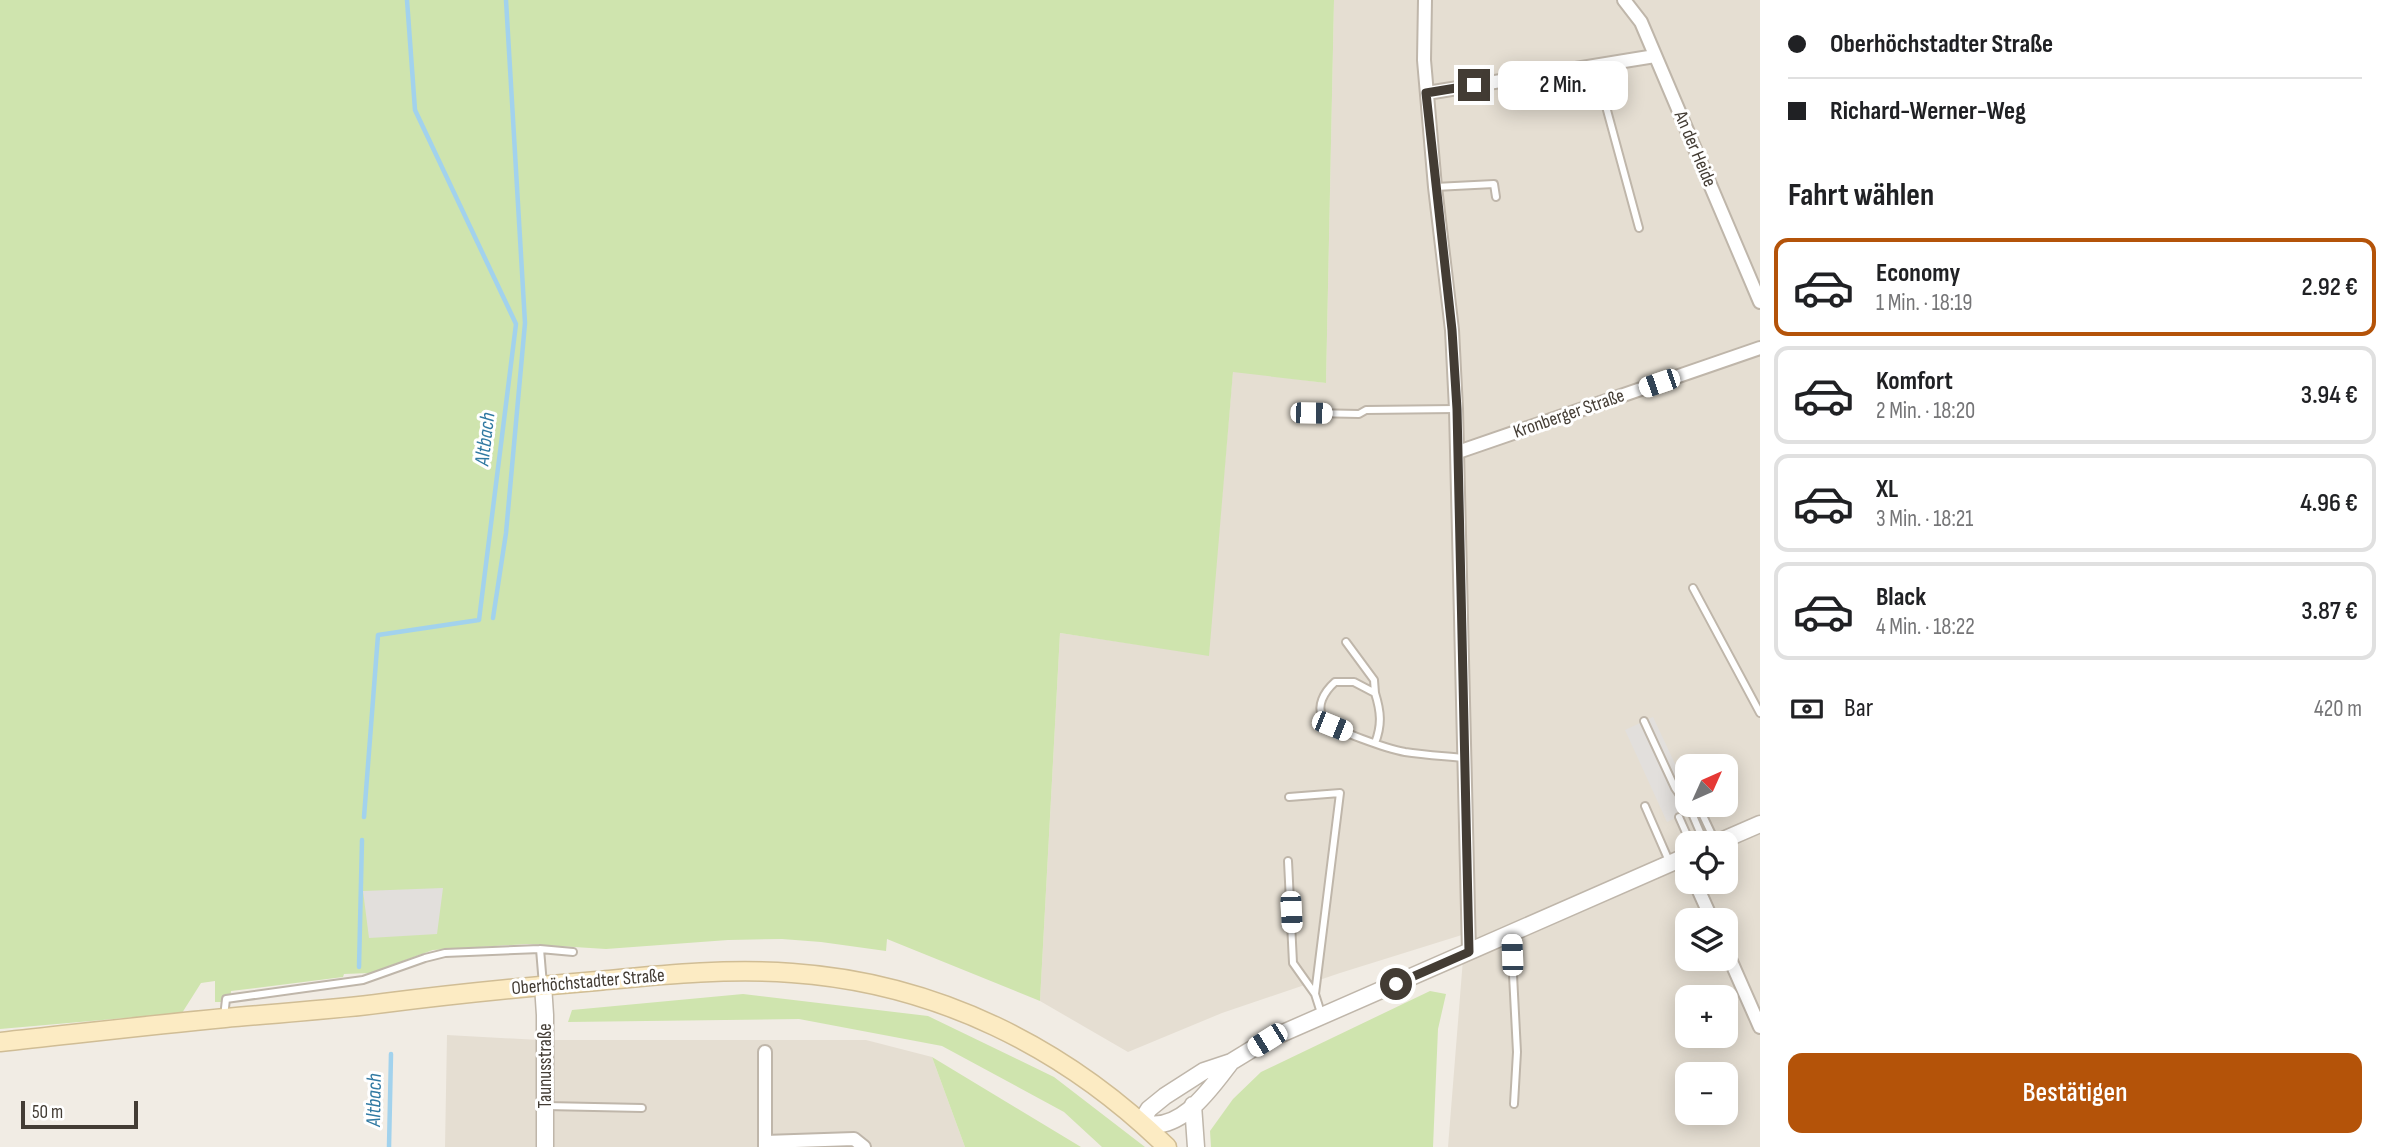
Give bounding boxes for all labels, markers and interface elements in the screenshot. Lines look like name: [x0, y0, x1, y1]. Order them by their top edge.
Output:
text: Oberhöchstadter Straße: [1830, 29, 2053, 60]
callout: 2 Min.: [1498, 60, 1628, 110]
route end: [1458, 69, 1490, 101]
text: 2 Min.: [1539, 71, 1587, 99]
text: Richard-Werner-Weg: [1830, 96, 2026, 127]
street label: An der Heide: [1668, 107, 1721, 190]
text: Fahrt wählen: [1788, 176, 1934, 215]
icon: car: [1792, 256, 1855, 319]
text: Economy: [1876, 258, 1960, 289]
text: 2.92 €: [2302, 272, 2358, 303]
text: 1 Min. · 18:19: [1876, 289, 1972, 317]
icon: car: [1792, 364, 1855, 427]
car: [1636, 366, 1683, 400]
text: Komfort: [1876, 366, 1953, 397]
text: 3.94 €: [2301, 380, 2358, 411]
street label: Kronberger Straße: [1511, 384, 1627, 444]
text: 2 Min. · 18:20: [1876, 397, 1975, 425]
car: [1290, 402, 1333, 424]
water label: Altbach: [469, 411, 501, 468]
icon: car: [1792, 472, 1855, 535]
text: XL: [1876, 474, 1898, 505]
text: 4.96 €: [2300, 488, 2358, 519]
text: 3 Min. · 18:21: [1876, 505, 1973, 533]
icon: car: [1792, 580, 1855, 643]
text: Black: [1876, 582, 1926, 613]
text: 3.87 €: [2301, 596, 2358, 627]
text: 4 Min. · 18:22: [1876, 613, 1975, 641]
icon: cash: [1788, 690, 1826, 728]
text: Bar: [1844, 693, 1873, 724]
text: 420 m: [2314, 695, 2362, 723]
car: [1309, 708, 1356, 744]
north arrow: [1675, 754, 1738, 817]
map controls: [1675, 754, 1738, 1125]
button: locate: [1675, 831, 1738, 894]
car: [1280, 890, 1303, 934]
button: layers: [1675, 908, 1738, 971]
car: [1501, 934, 1524, 976]
street label: Oberhöchstadter Straße: [510, 964, 666, 1000]
route start: [1380, 968, 1412, 1000]
button: +: [1675, 985, 1738, 1048]
car: [1244, 1020, 1291, 1060]
street label: Taunusstraße: [534, 1023, 557, 1109]
button: Bestätigen: [1788, 1053, 2362, 1133]
button: −: [1675, 1062, 1738, 1125]
water label: Altbach: [361, 1073, 387, 1128]
scale bar: [21, 1098, 138, 1130]
text: 50 m: [32, 1101, 63, 1124]

